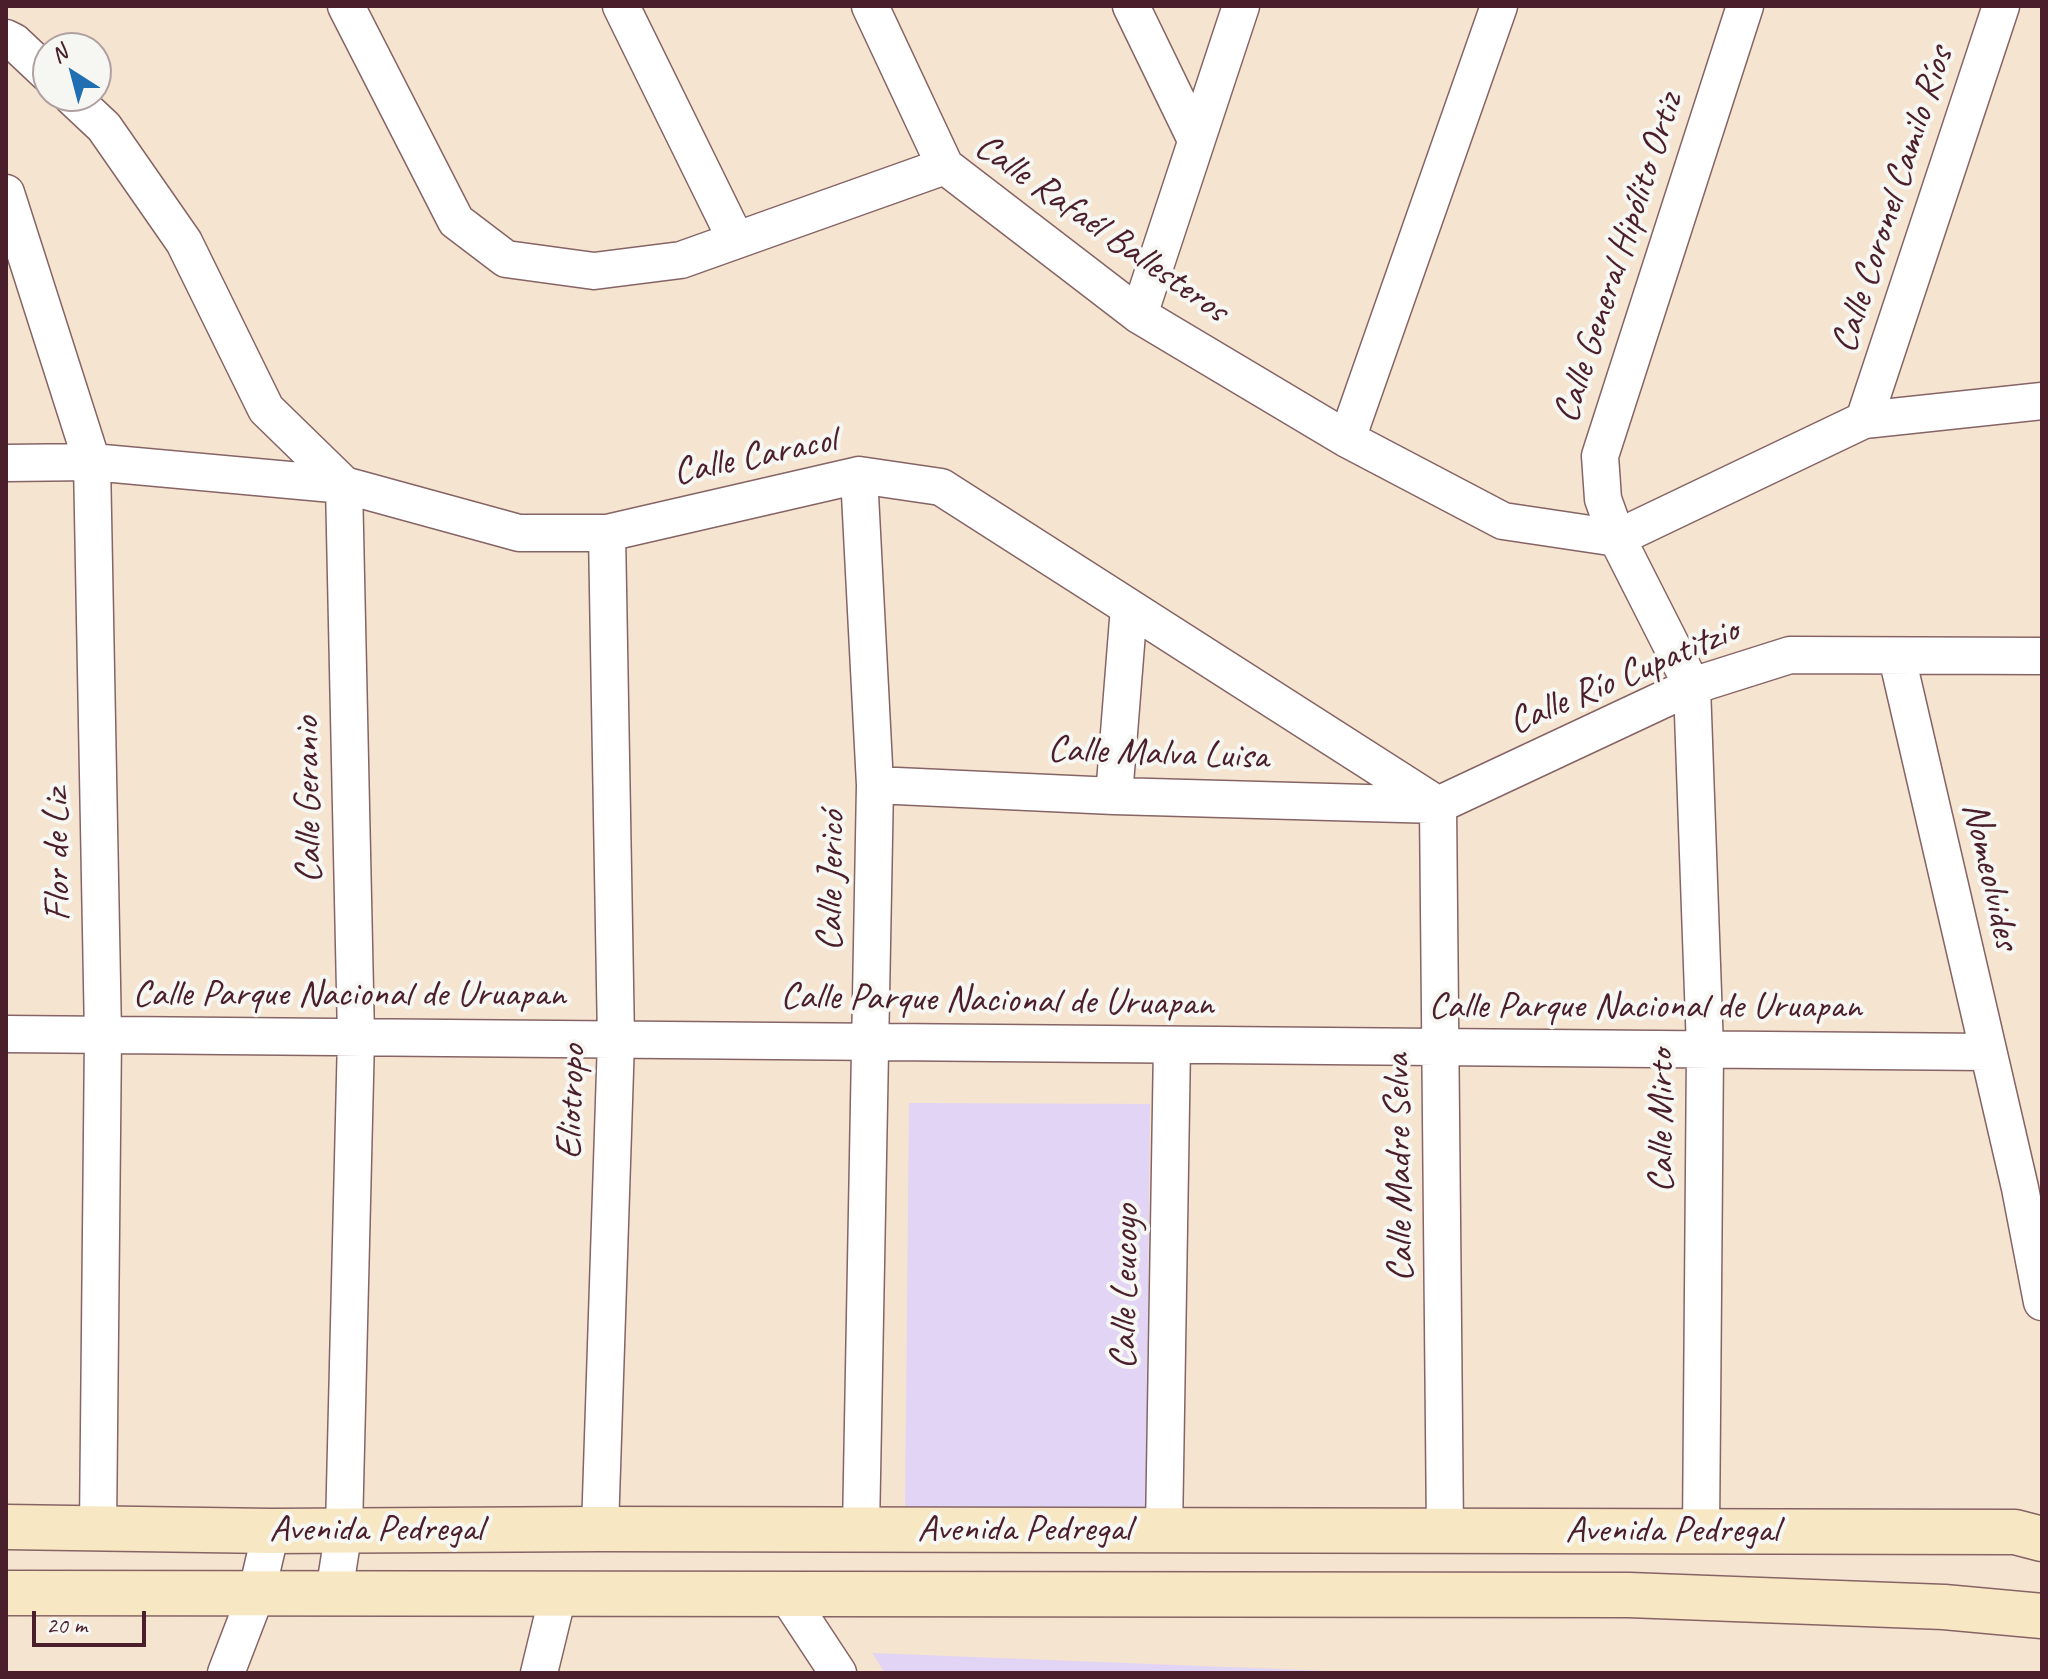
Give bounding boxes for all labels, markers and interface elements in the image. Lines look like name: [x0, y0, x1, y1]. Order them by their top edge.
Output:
north arrow: [32, 32, 112, 112]
text: N: [45, 39, 73, 70]
street label: Calle Coronel Camilo Ríos: [1822, 42, 1964, 358]
street label: Calle General Hipólito Ortiz: [1544, 88, 1694, 428]
street label: Calle Rafaél Ballesteros: [965, 124, 1237, 334]
street label: Calle Caracol: [669, 417, 841, 497]
street label: Calle Río Cupatitzio: [1502, 608, 1746, 746]
street label: Calle Geranio: [285, 716, 333, 884]
street label: Calle Malva Luisa: [1047, 727, 1269, 781]
street label: Flor de Liz: [34, 788, 82, 922]
street label: Nomeolvides: [1951, 798, 2029, 954]
street label: Calle Jericó: [808, 811, 856, 951]
street label: Calle Parque Nacional de Uruapan: [132, 972, 566, 1018]
street label: Calle Parque Nacional de Uruapan: [780, 974, 1214, 1028]
street label: Calle Parque Nacional de Uruapan: [1428, 984, 1862, 1030]
street label: Eliotropo: [547, 1044, 597, 1160]
street label: Calle Mirto: [1639, 1049, 1685, 1193]
street label: Calle Madre Selva: [1375, 1054, 1425, 1282]
street label: Calle Leucoyo: [1102, 1204, 1150, 1370]
street label: Avenida Pedregal: [269, 1507, 483, 1553]
street label: Avenida Pedregal: [917, 1507, 1131, 1553]
street label: Avenida Pedregal: [1565, 1508, 1779, 1554]
scale bar: [36, 1595, 150, 1645]
text: 20 m: [46, 1610, 87, 1640]

